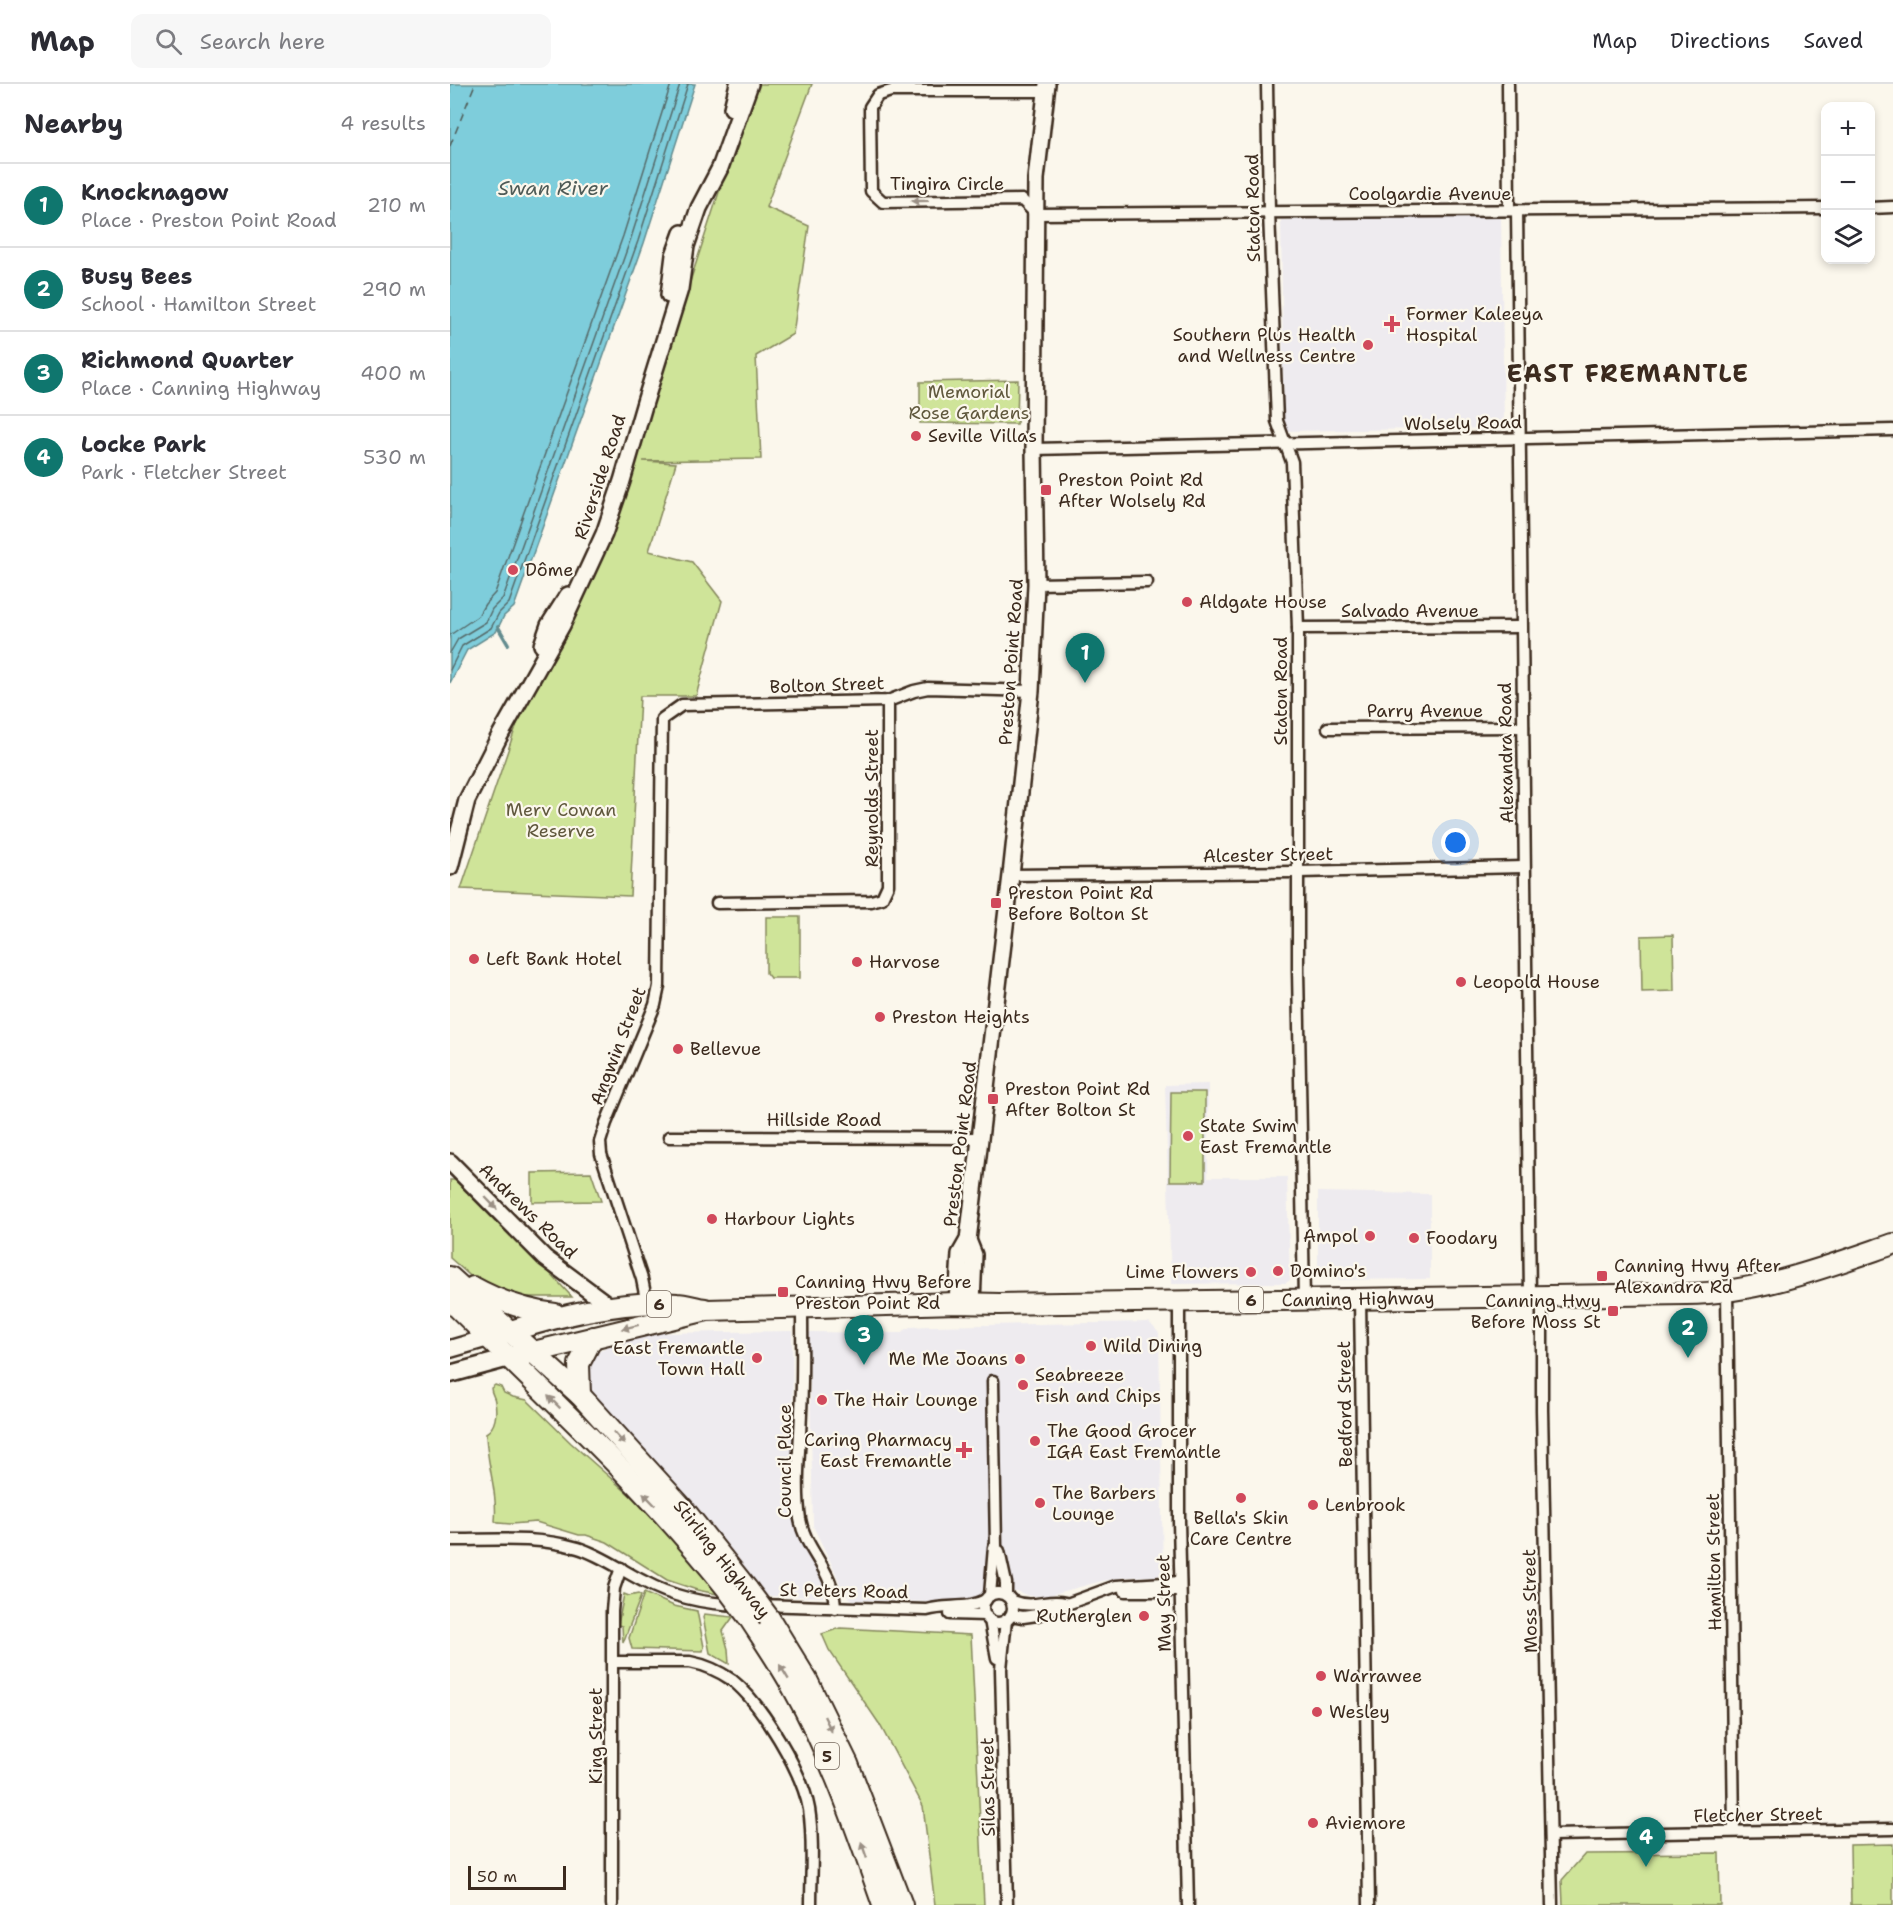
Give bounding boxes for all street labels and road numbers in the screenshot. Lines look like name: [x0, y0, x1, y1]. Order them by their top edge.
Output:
street label: Staton Road: [1240, 153, 1266, 263]
street label: Tingira Circle: [890, 172, 1004, 196]
street label: Coolgardie Avenue: [1348, 182, 1512, 206]
street label: Wolsely Road: [1404, 410, 1522, 436]
street label: Riverside Road: [568, 411, 632, 543]
street label: Preston Point Road: [993, 578, 1029, 746]
street label: Salvado Avenue: [1341, 599, 1479, 623]
street label: Staton Road: [1269, 637, 1293, 745]
street label: Bolton Street: [769, 671, 885, 699]
street label: Alexandra Road: [1493, 682, 1519, 824]
street label: Parry Avenue: [1367, 699, 1483, 723]
street label: Reynolds Street: [860, 729, 884, 867]
street label: Alcester Street: [1203, 842, 1333, 868]
street label: Angwin Street: [584, 983, 652, 1109]
street label: Preston Point Road: [938, 1060, 982, 1228]
street label: Hillside Road: [767, 1108, 881, 1132]
street label: Andrews Road: [474, 1158, 582, 1264]
street label: Canning Highway: [1281, 1286, 1435, 1312]
road number: 6: [1239, 1287, 1263, 1313]
road number: 6: [647, 1291, 671, 1317]
street label: Bedford Street: [1332, 1340, 1358, 1468]
street label: Council Place: [773, 1404, 797, 1518]
street label: Hamilton Street: [1701, 1493, 1727, 1631]
street label: Stirling Highway: [668, 1495, 776, 1623]
street label: Moss Street: [1517, 1549, 1543, 1653]
street label: May Street: [1151, 1554, 1177, 1652]
street label: St Peters Road: [779, 1578, 909, 1604]
street label: King Street: [584, 1687, 608, 1785]
street label: Silas Street: [975, 1737, 1001, 1837]
road number: 5: [815, 1743, 839, 1769]
street label: Fletcher Street: [1693, 1802, 1823, 1828]

